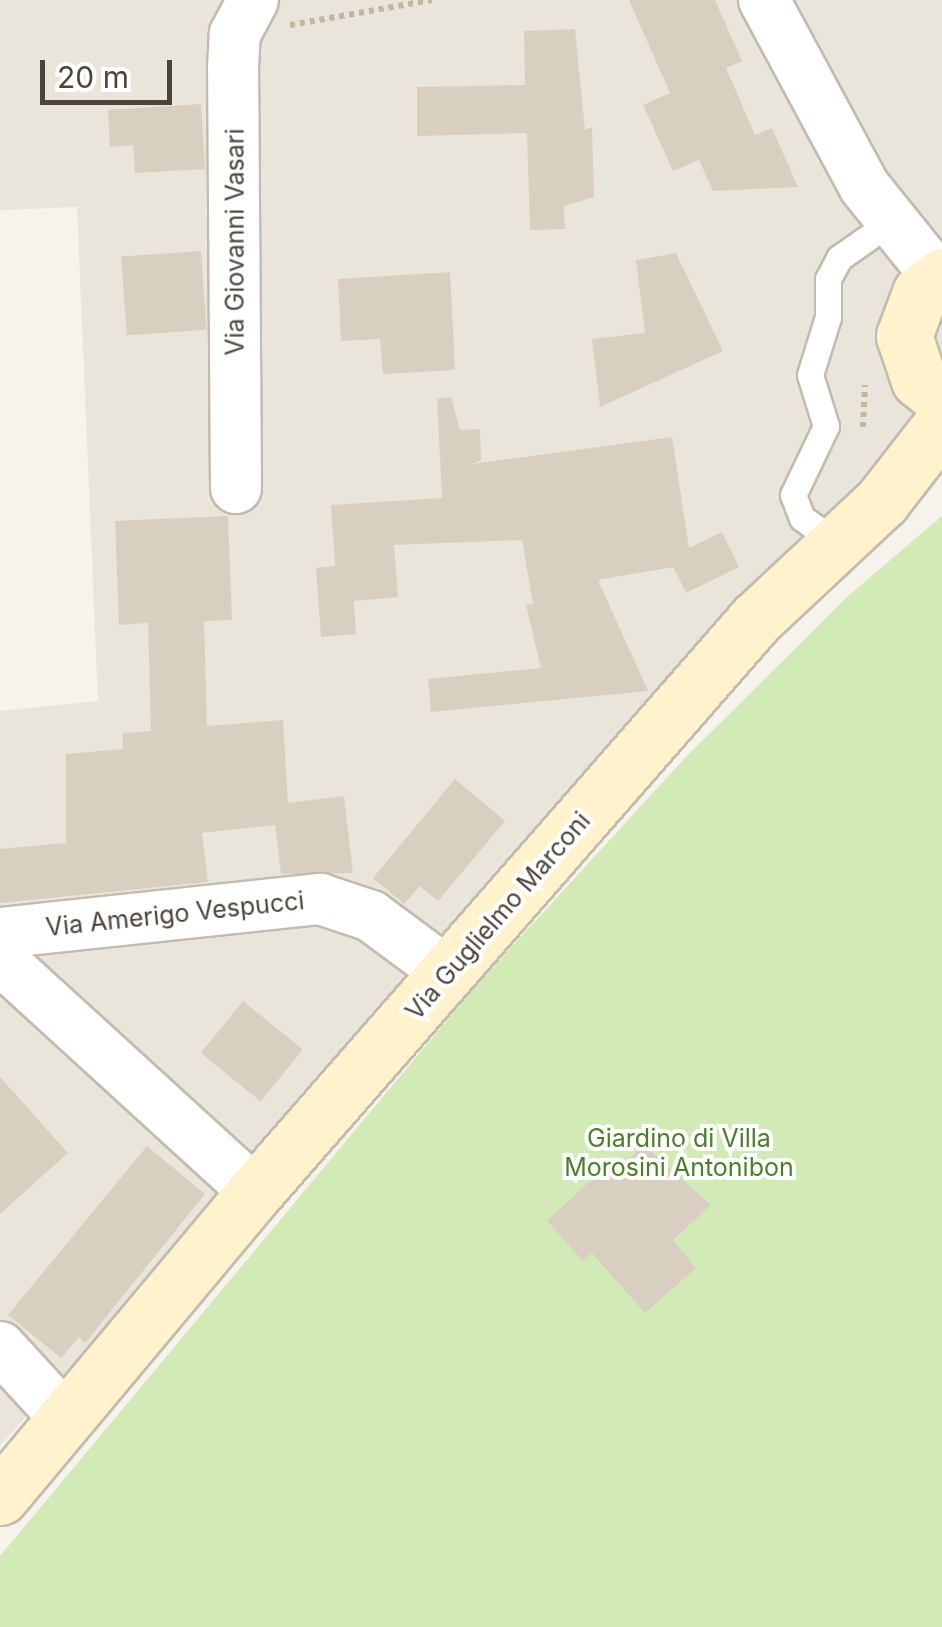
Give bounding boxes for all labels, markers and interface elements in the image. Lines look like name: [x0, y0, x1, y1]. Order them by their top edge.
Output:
scale bar: [45, 40, 178, 102]
text: 20 m: [57, 59, 129, 95]
street label: Via Giovanni Vasari: [220, 128, 250, 356]
street label: Via Guglielmo Marconi: [400, 806, 596, 1026]
street label: Via Amerigo Vespucci: [44, 886, 306, 942]
park label: Giardino di Villa Morosini Antonibon: [564, 1124, 794, 1183]

